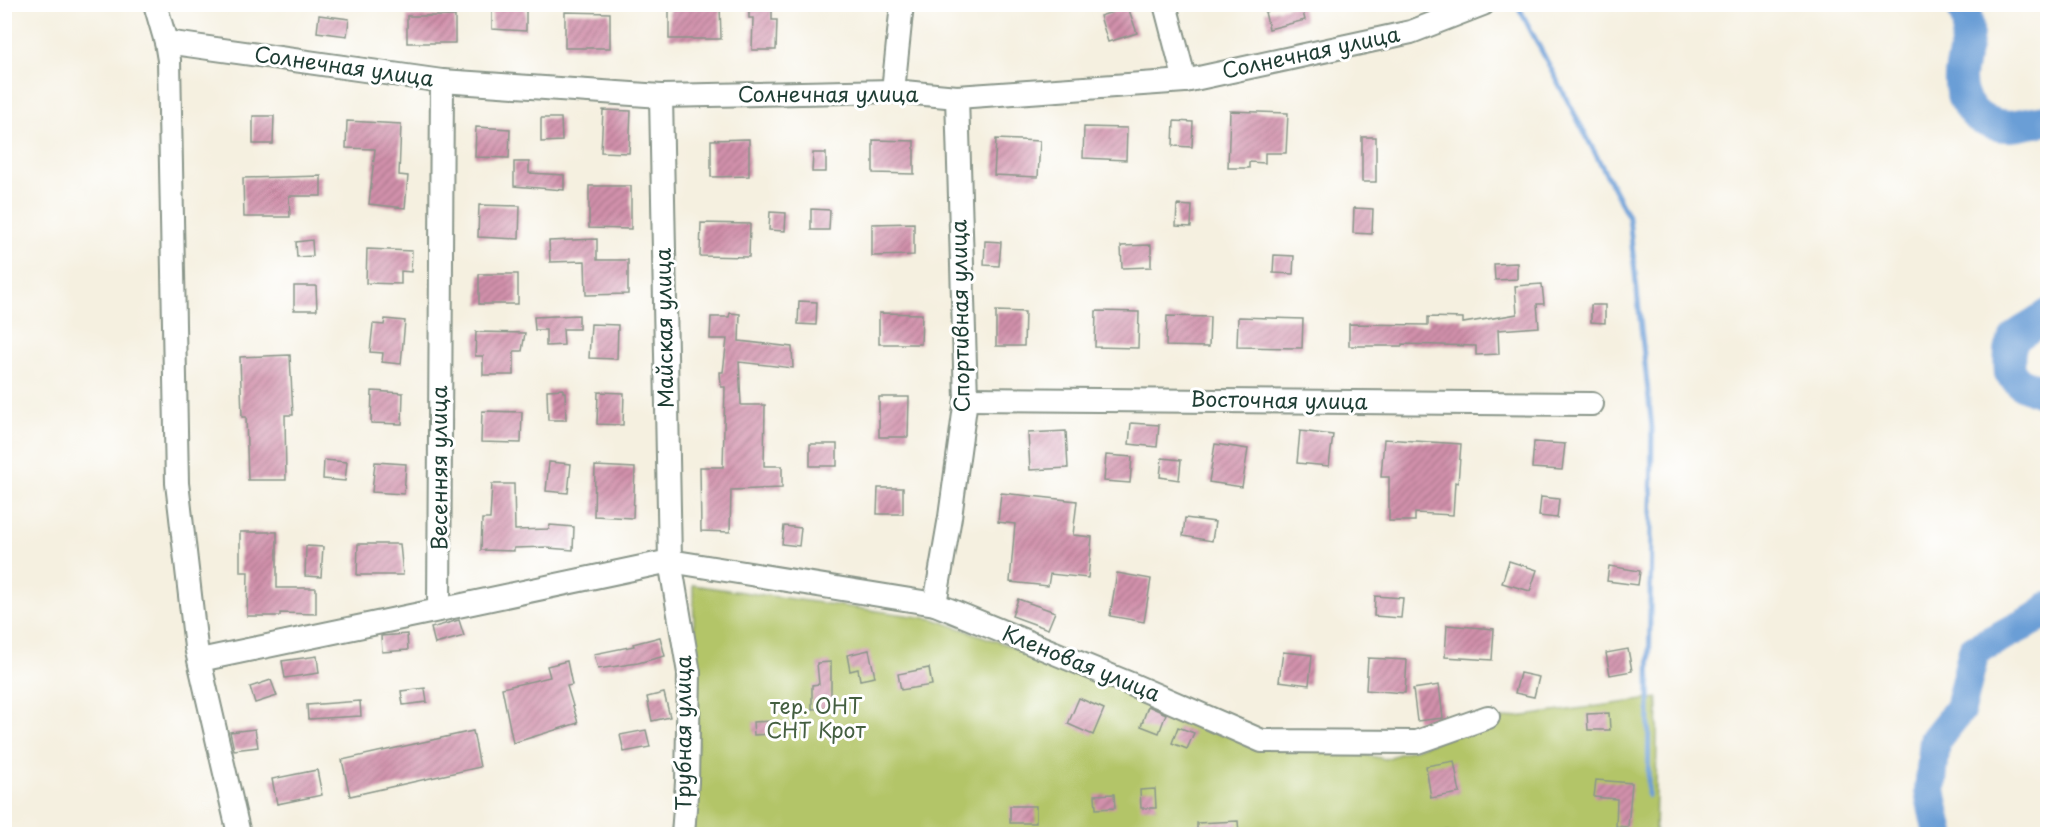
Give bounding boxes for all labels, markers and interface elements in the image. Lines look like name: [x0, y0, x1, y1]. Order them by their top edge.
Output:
street label: Солнечная улица: [1219, 16, 1403, 85]
street label: Солнечная улица: [253, 37, 437, 94]
street label: Солнечная улица: [738, 77, 919, 109]
street label: Спортивная улица: [941, 219, 977, 413]
street label: Майская улица: [646, 247, 680, 408]
street label: Восточная улица: [1190, 381, 1369, 417]
street label: Весенняя улица: [422, 385, 454, 550]
street label: Кленовая улица: [998, 616, 1166, 709]
street label: Трубная улица: [666, 654, 698, 811]
park label: тер. ОНТ СНТ Крот: [766, 689, 866, 745]

